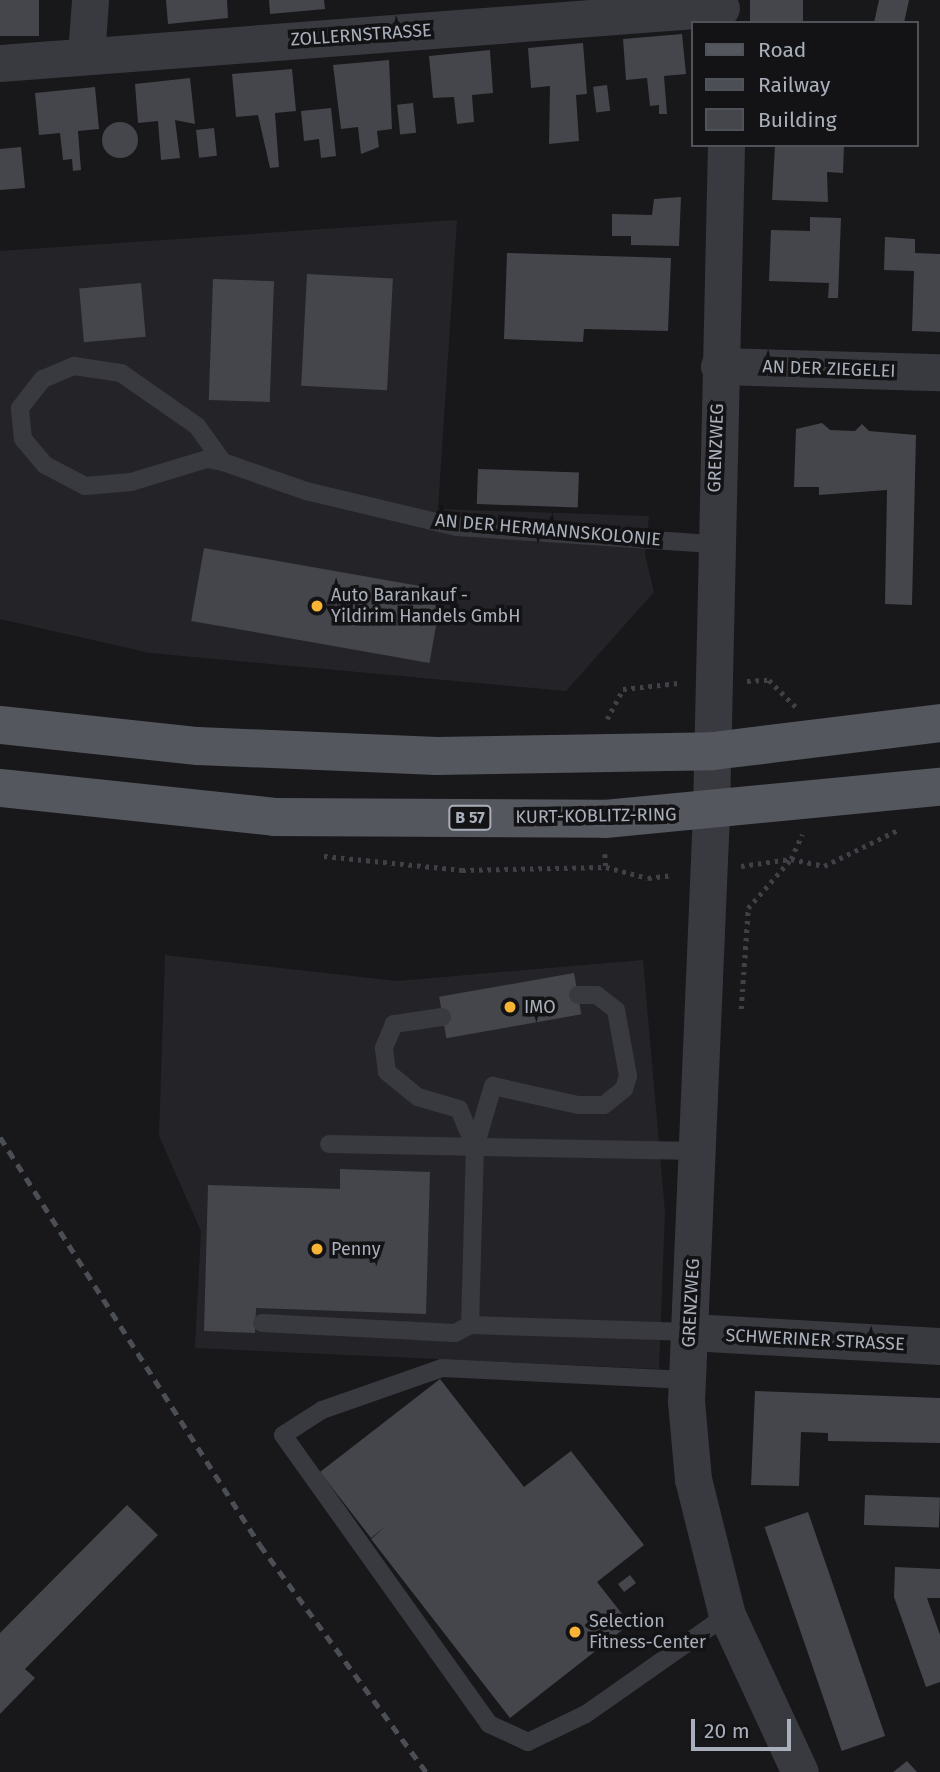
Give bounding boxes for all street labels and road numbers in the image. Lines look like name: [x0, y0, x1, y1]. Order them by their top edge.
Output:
street label: ZOLLERNSTRASSE: [290, 19, 432, 51]
street label: AN DER ZIEGELEI: [762, 356, 896, 382]
street label: GRENZWEG: [704, 403, 728, 493]
street label: AN DER HERMANNSKOLONIE: [434, 509, 662, 551]
street label: KURT-KOBLITZ-RING: [515, 804, 677, 828]
road number: B 57: [447, 806, 493, 831]
street label: GRENZWEG: [678, 1258, 704, 1348]
street label: SCHWERINER STRASSE: [725, 1325, 905, 1355]

